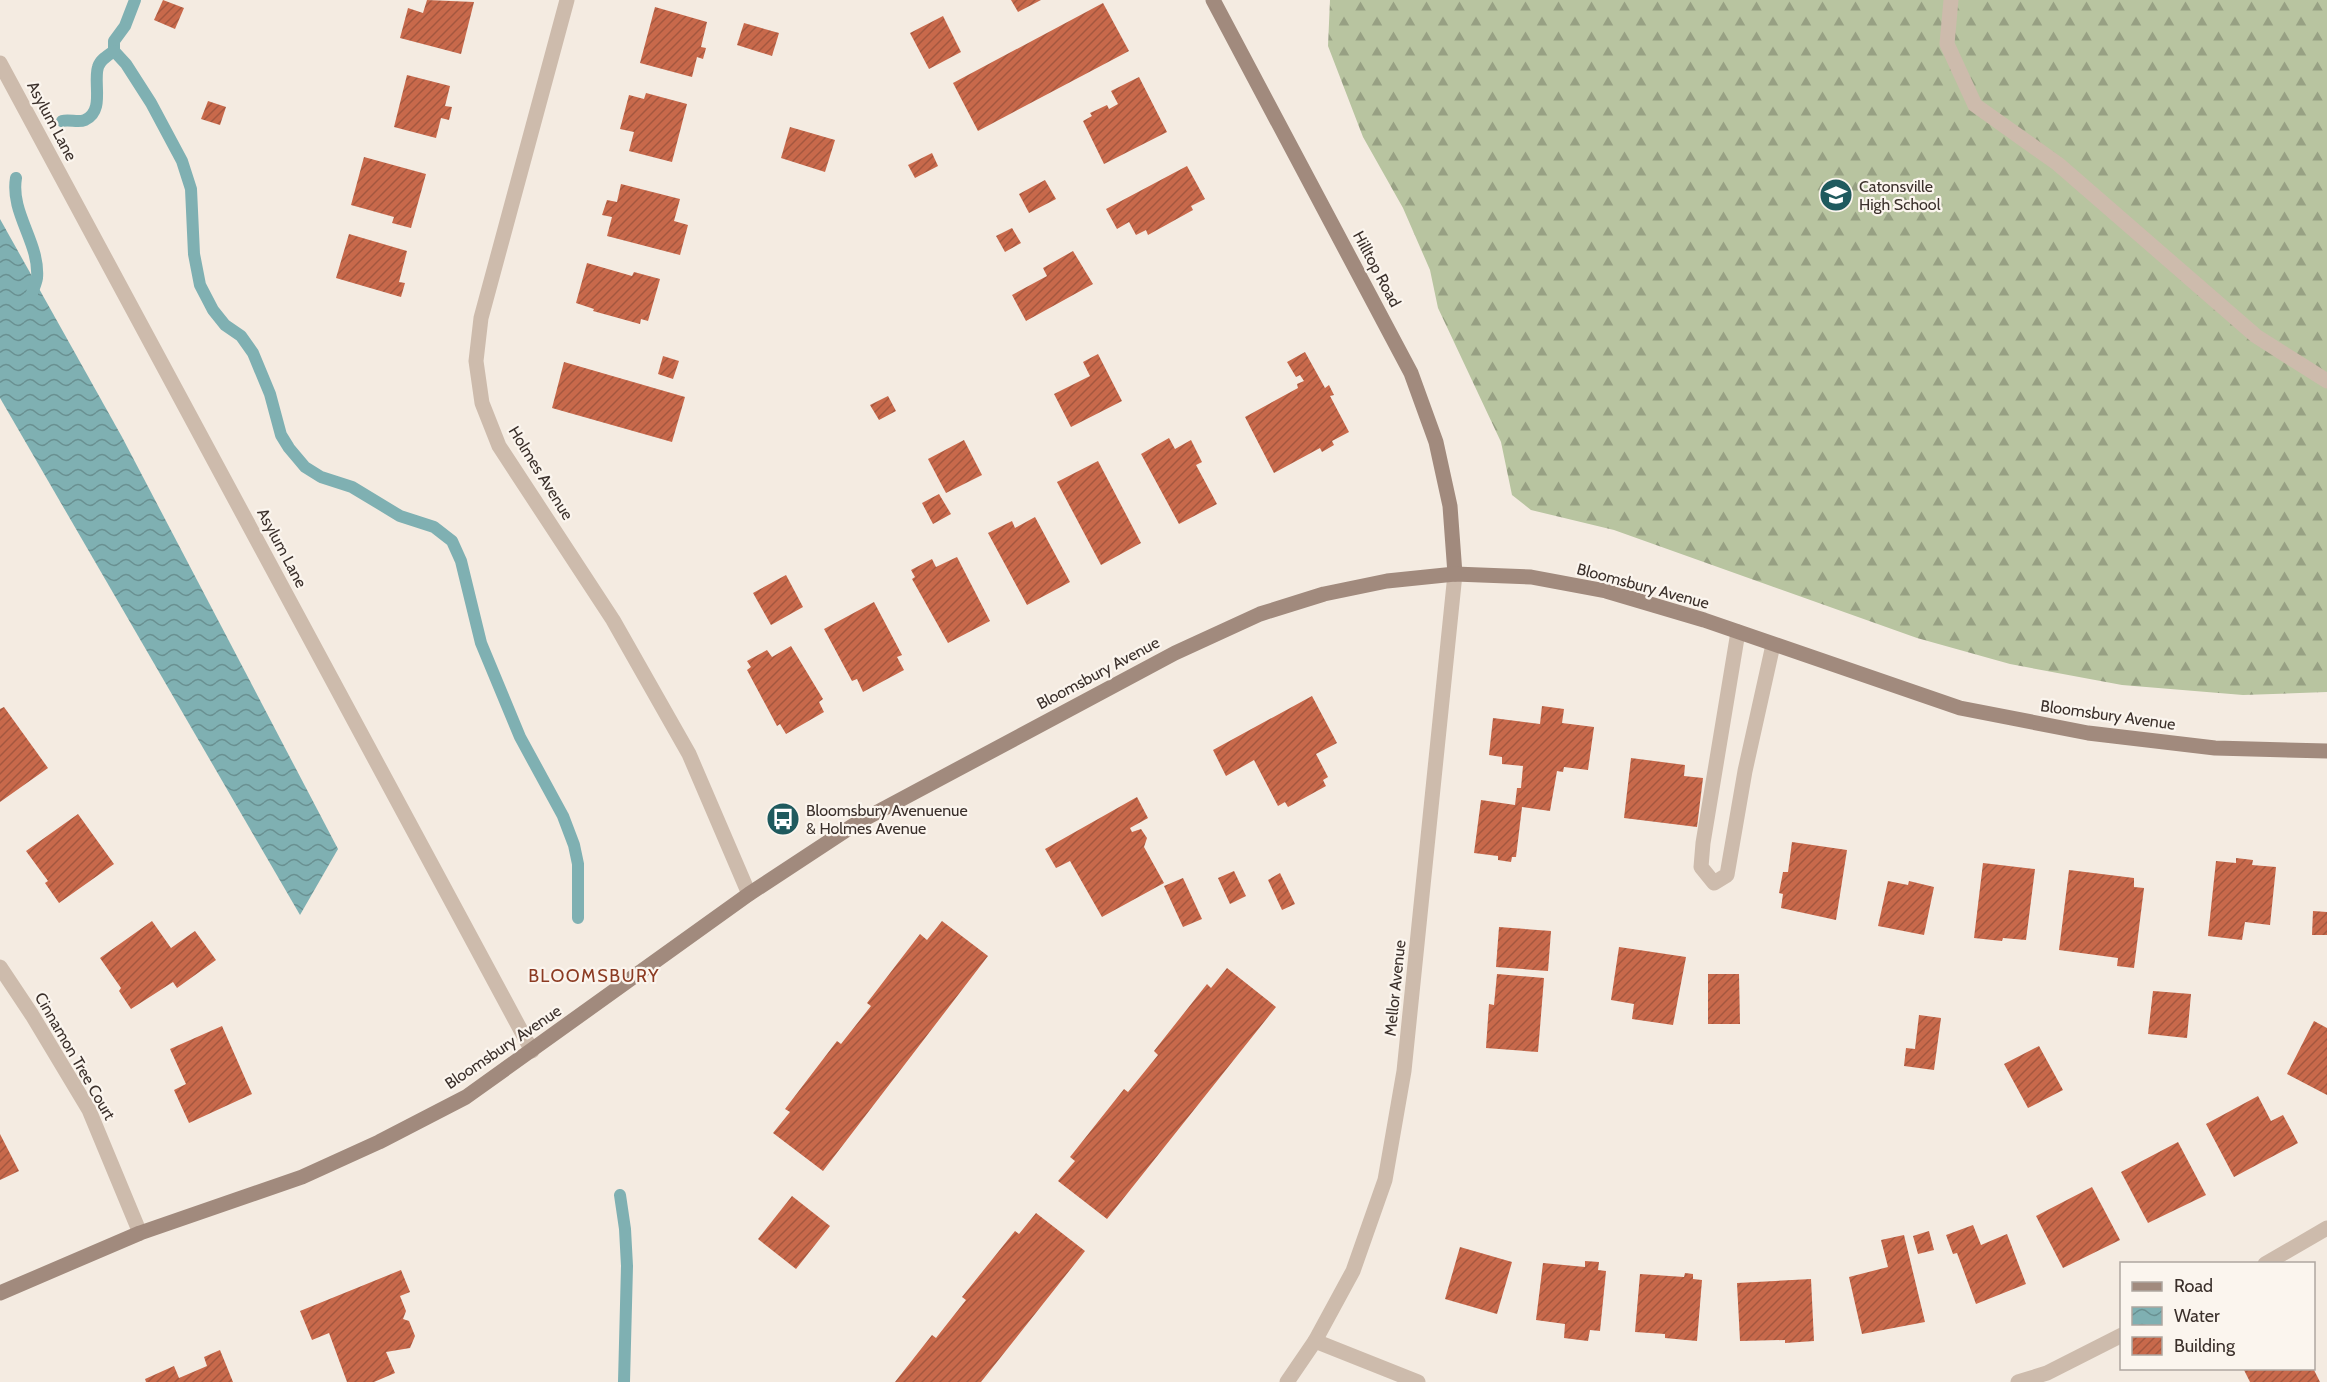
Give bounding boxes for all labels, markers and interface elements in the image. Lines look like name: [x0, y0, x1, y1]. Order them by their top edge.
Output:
street label: Asylum Lane: [23, 78, 81, 164]
school or university icon: Catonsville High School: [1818, 177, 1854, 213]
place label: Catonsville High School: [1859, 177, 1941, 214]
street label: Hilltop Road: [1349, 228, 1405, 310]
street label: Holmes Avenue: [505, 423, 577, 523]
street label: Asylum Lane: [253, 505, 311, 591]
street label: Bloomsbury Avenue: [1575, 559, 1711, 613]
street label: Bloomsbury Avenue: [1033, 633, 1163, 713]
street label: Bloomsbury Avenue: [2039, 696, 2177, 734]
bus stop icon: Bloomsbury Avenuenue & Holmes Avenue: [765, 801, 801, 837]
place label: Bloomsbury Avenuenue & Holmes Avenue: [806, 801, 968, 838]
street label: Mellor Avenue: [1381, 939, 1409, 1037]
district label: BLOOMSBURY: [528, 965, 660, 987]
street label: Cinnamon Tree Court: [31, 989, 120, 1124]
street label: Bloomsbury Avenue: [441, 1001, 565, 1093]
legend: [2120, 1262, 2315, 1370]
text: Road: [2174, 1275, 2213, 1297]
text: Water: [2174, 1305, 2220, 1327]
text: Building: [2174, 1335, 2236, 1357]

